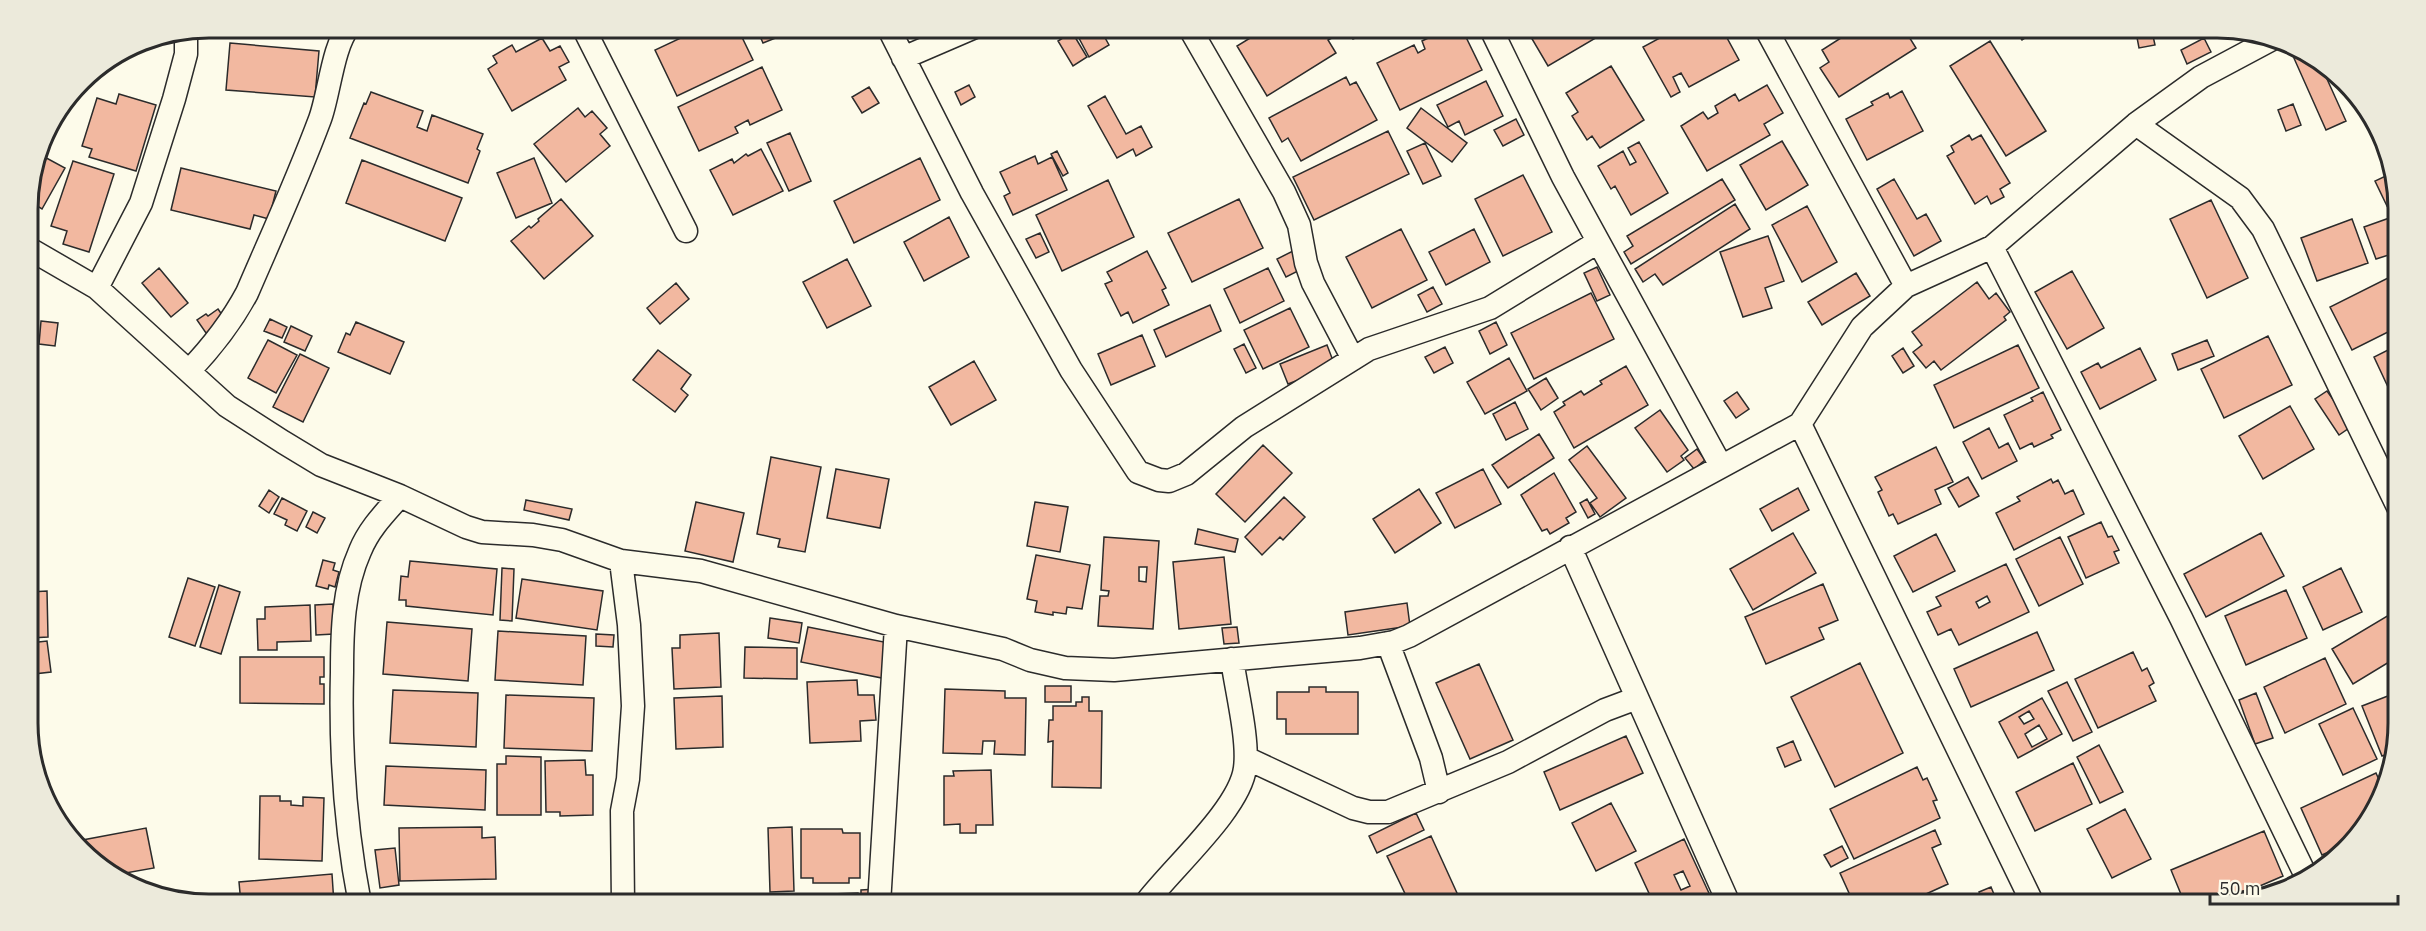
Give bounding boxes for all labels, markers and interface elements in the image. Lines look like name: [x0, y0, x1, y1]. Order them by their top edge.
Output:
scale bar: [2210, 868, 2398, 906]
text: 50 m: [2219, 877, 2261, 900]

